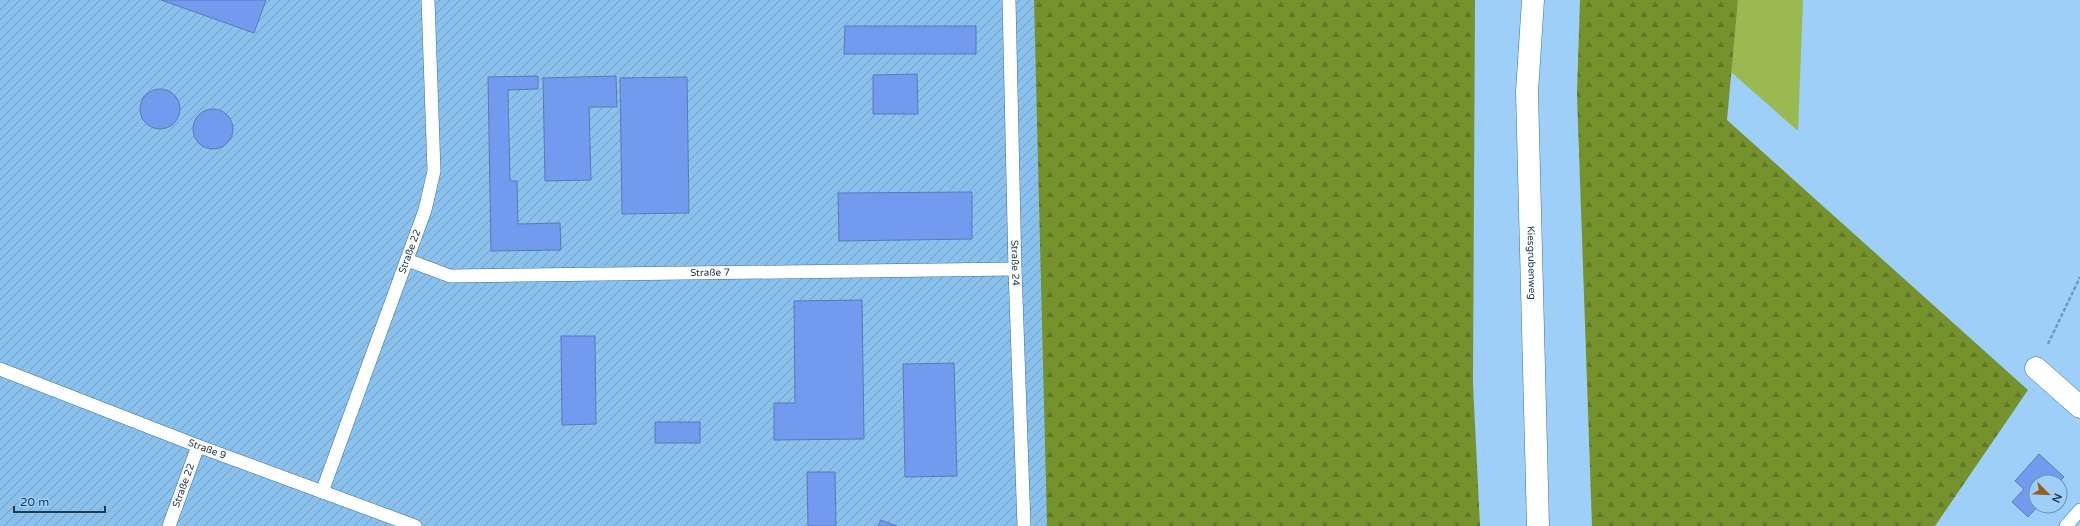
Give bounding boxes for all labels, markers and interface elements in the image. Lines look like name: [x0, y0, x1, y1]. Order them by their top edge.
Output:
street label: Kiesgrubenweg: [1524, 226, 1538, 300]
street label: Straße 22: [396, 228, 423, 275]
street label: Straße 24: [1008, 240, 1022, 286]
street label: Straße 7: [690, 267, 730, 279]
street label: Straße 9: [186, 437, 228, 462]
street label: Straße 22: [170, 462, 197, 509]
north arrow: [2028, 474, 2068, 514]
scale bar: [14, 488, 105, 514]
text: N: [2049, 491, 2064, 505]
text: 20 m: [20, 495, 49, 509]

